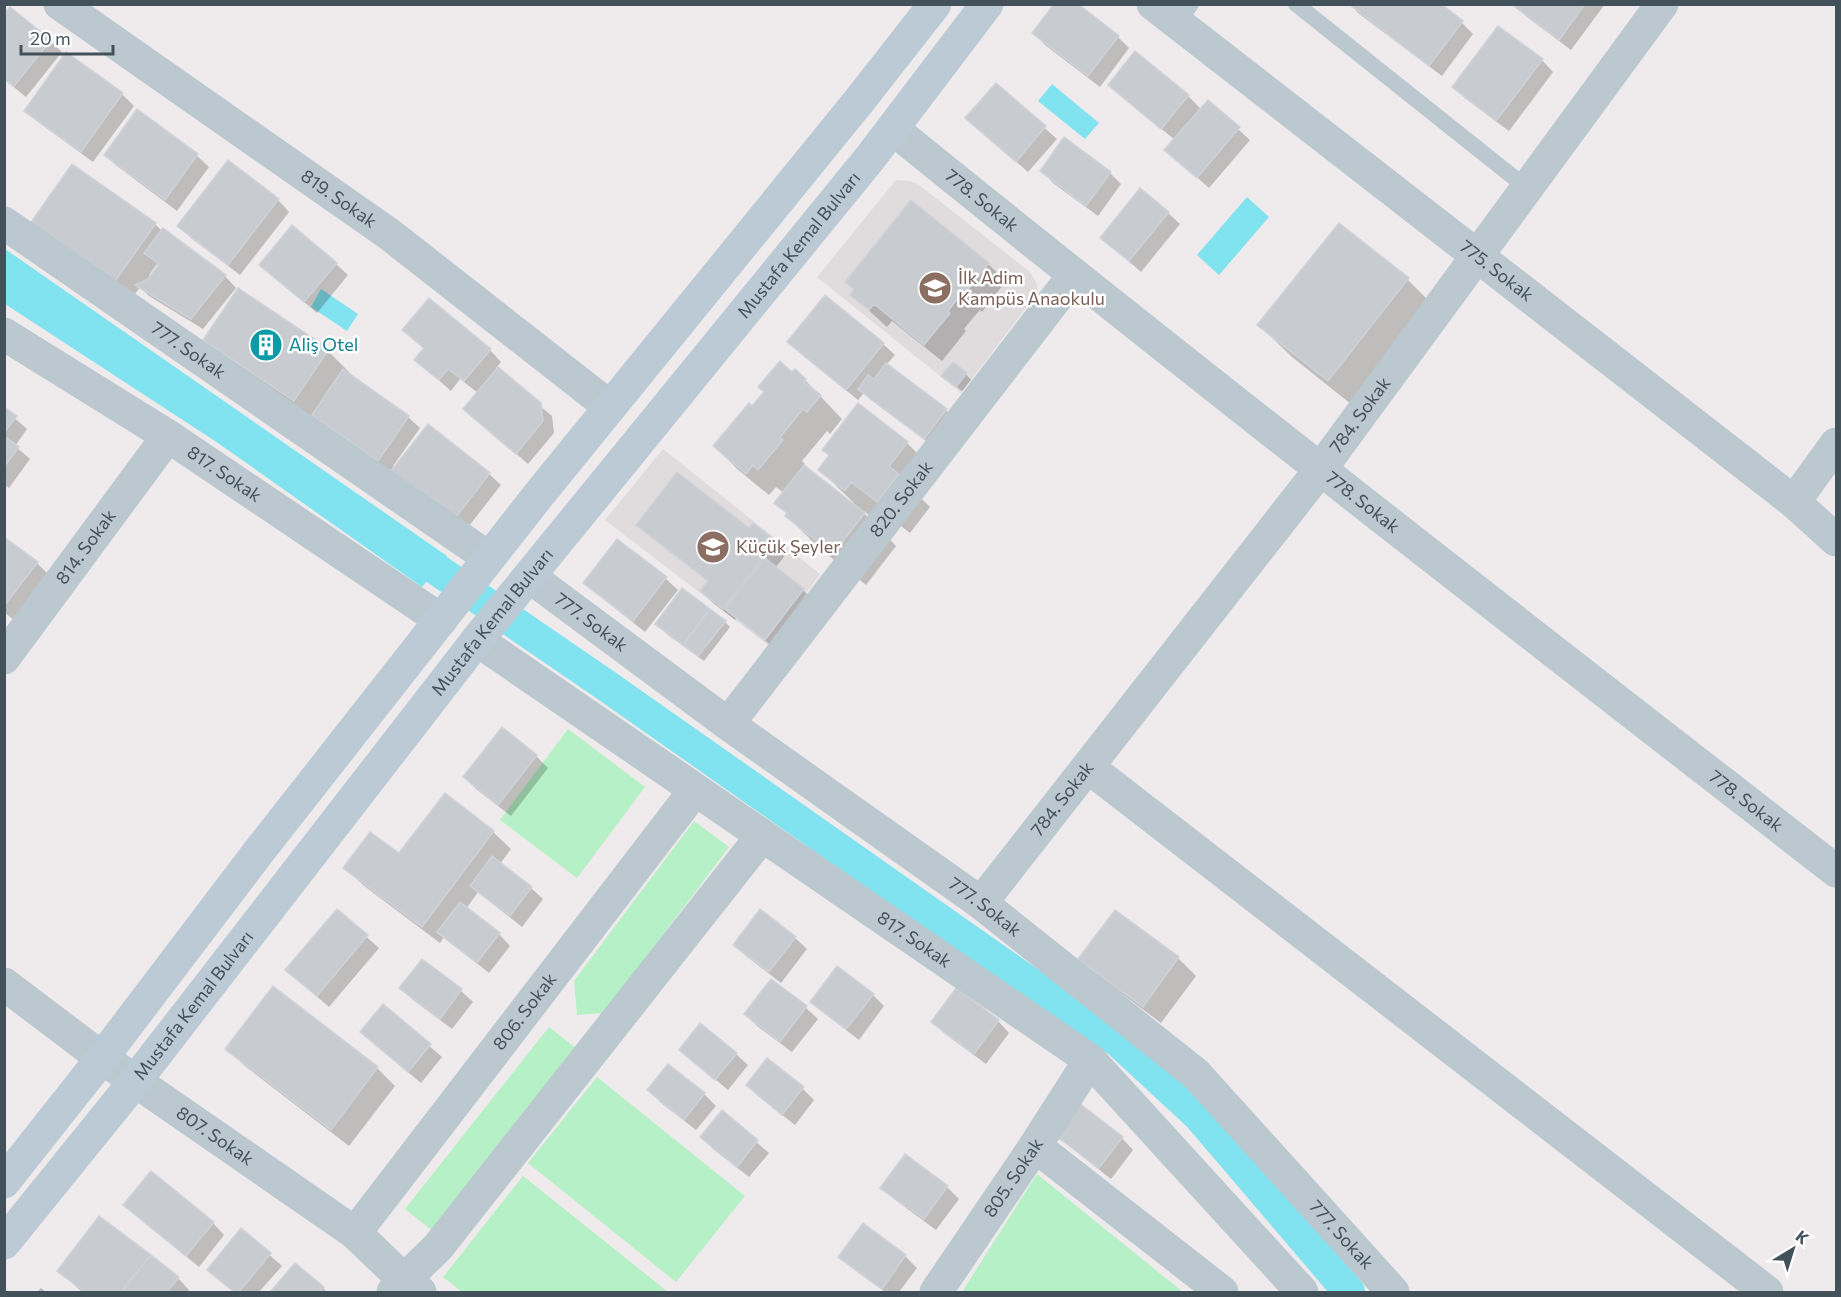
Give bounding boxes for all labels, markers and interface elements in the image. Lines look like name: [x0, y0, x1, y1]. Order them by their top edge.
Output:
scale bar: [21, 18, 112, 56]
text: 20 m: [30, 27, 71, 49]
street label: 819. Sokak: [297, 164, 381, 232]
street label: 778. Sokak: [941, 164, 1024, 236]
street label: Mustafa Kemal Bulvarı: [732, 167, 865, 322]
street label: 775. Sokak: [1456, 235, 1538, 306]
place label: İlk Adim Kampüs Anaokulu: [958, 266, 1105, 309]
school or university icon: İlk Adim Kampüs Anaokulu: [917, 270, 953, 306]
street label: 777. Sokak: [148, 316, 230, 383]
building icon: Aliş Otel: [248, 327, 284, 363]
place label: Aliş Otel: [289, 333, 358, 355]
street label: 784. Sokak: [1324, 372, 1395, 457]
street label: 817. Sokak: [183, 440, 266, 506]
street label: 820. Sokak: [864, 456, 937, 541]
street label: 778. Sokak: [1322, 466, 1405, 537]
street label: 814. Sokak: [50, 505, 120, 588]
school or university icon: Küçük Şeyler: [695, 529, 731, 565]
place label: Küçük Şeyler: [736, 535, 840, 557]
street label: Mustafa Kemal Bulvarı: [426, 543, 557, 700]
street label: 777. Sokak: [551, 587, 633, 656]
street label: 784. Sokak: [1025, 756, 1098, 840]
street label: 778. Sokak: [1705, 765, 1788, 836]
street label: 777. Sokak: [945, 872, 1026, 941]
street label: 817. Sokak: [874, 906, 956, 972]
street label: Mustafa Kemal Bulvarı: [128, 926, 258, 1084]
street label: 806. Sokak: [488, 968, 561, 1054]
street label: 807. Sokak: [173, 1101, 258, 1170]
street label: 805. Sokak: [978, 1133, 1047, 1221]
street label: 777. Sokak: [1305, 1195, 1379, 1273]
north arrow: [1763, 1219, 1823, 1279]
text: K: [1792, 1226, 1813, 1248]

